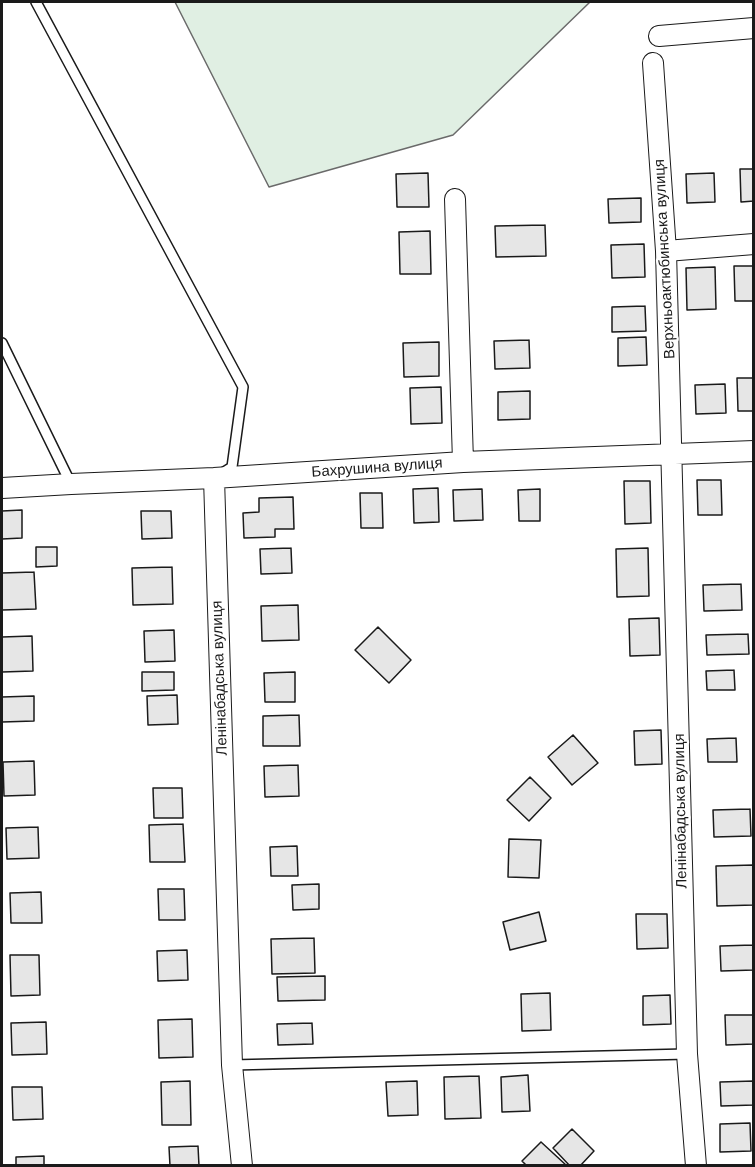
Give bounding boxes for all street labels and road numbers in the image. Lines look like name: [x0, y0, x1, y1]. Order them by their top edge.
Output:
street label: Верхньоактюбинська вулиця: [651, 159, 679, 359]
street label: Бахрушина вулиця: [311, 454, 443, 482]
street label: Ленінабадська вулиця: [208, 600, 232, 756]
street label: Ленінабадська вулиця: [671, 733, 691, 889]

